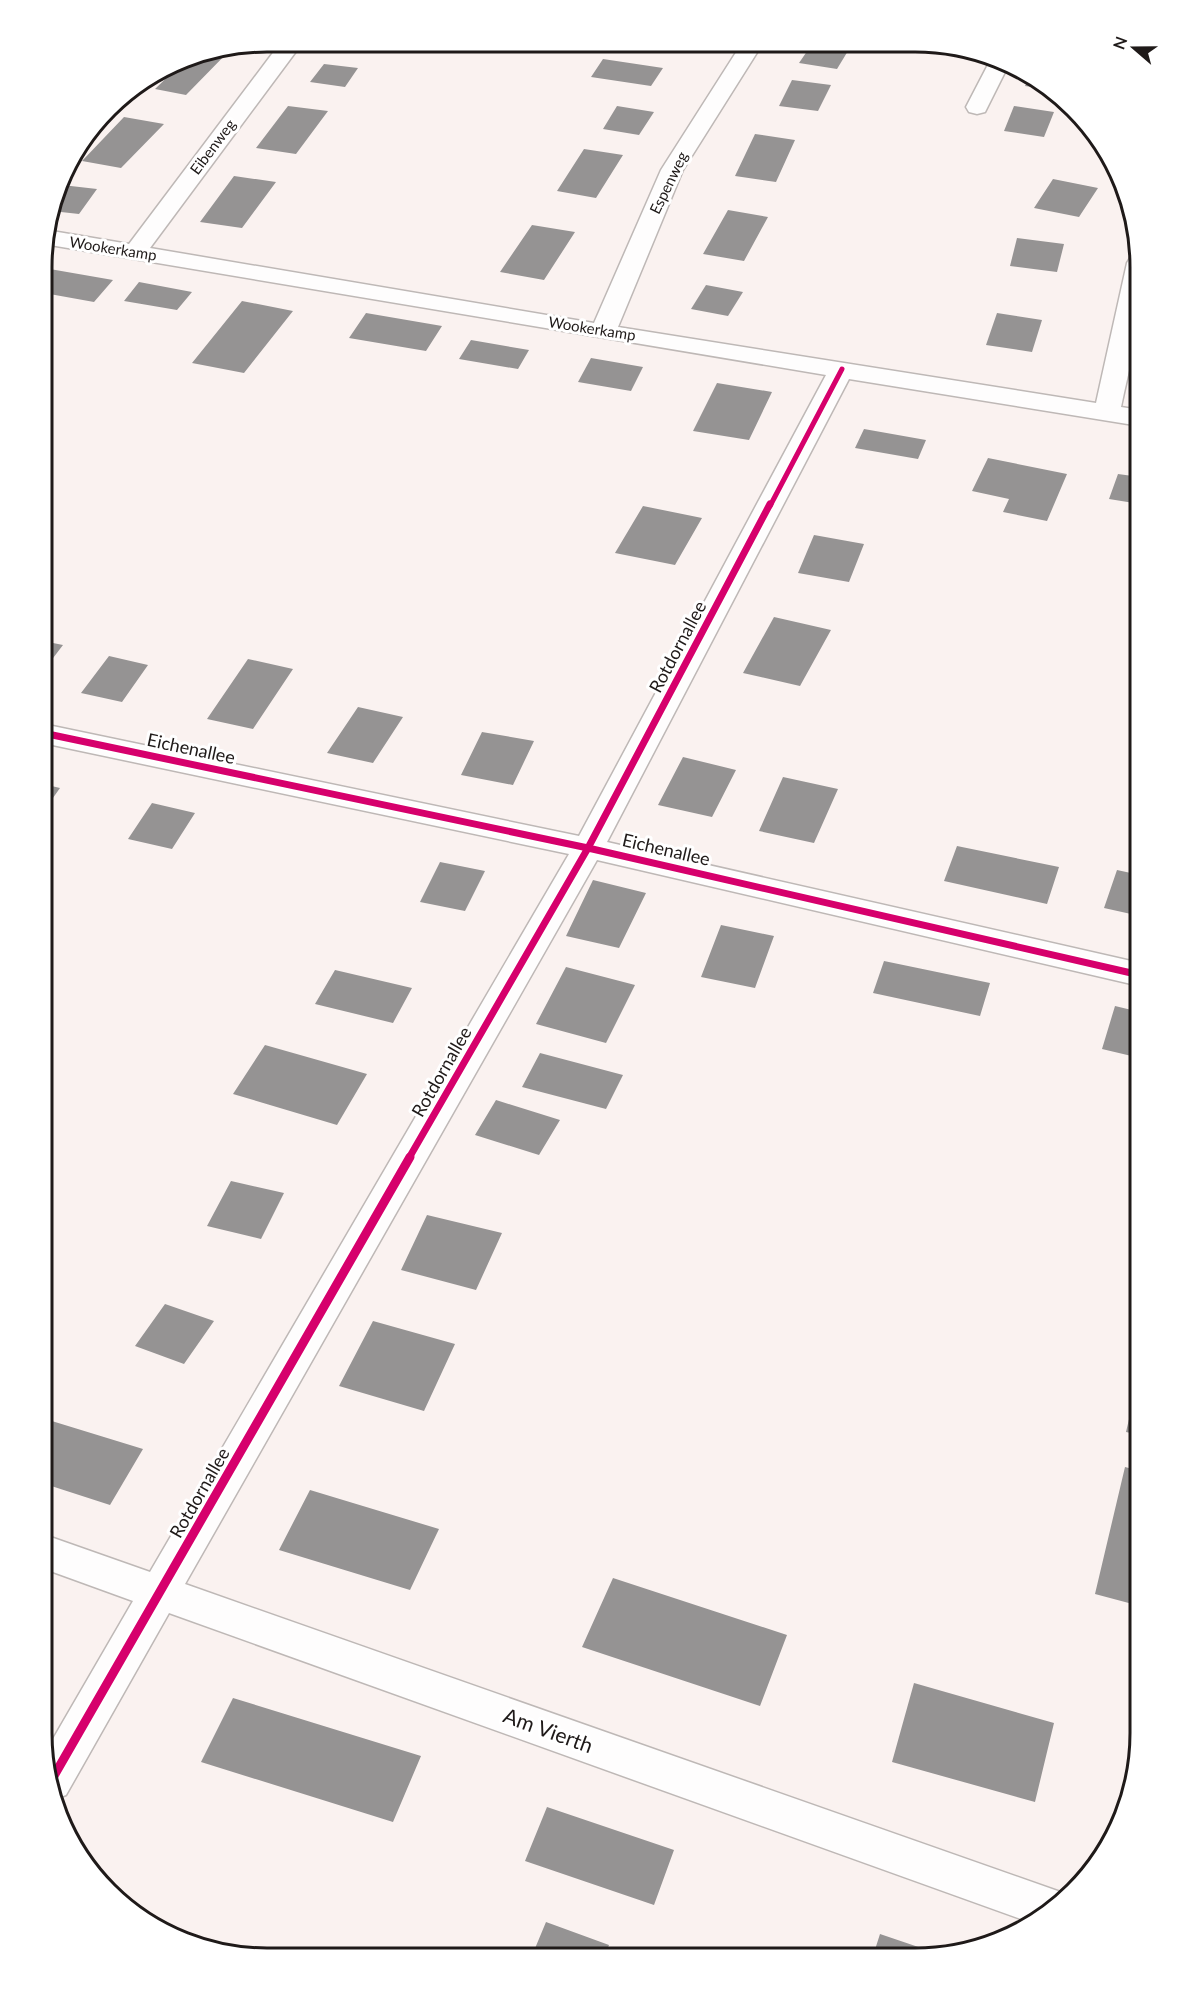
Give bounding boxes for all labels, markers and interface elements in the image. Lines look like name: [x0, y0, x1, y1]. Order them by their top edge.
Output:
north arrow: [1104, 18, 1164, 78]
text: N: [1108, 34, 1130, 52]
street label: Eibenweg: [186, 115, 239, 177]
street label: Espenweg: [645, 148, 691, 217]
street label: Wookerkamp: [68, 232, 158, 264]
street label: Wookerkamp: [547, 312, 637, 344]
street label: Rotdornallee: [644, 597, 710, 696]
street label: Eichenallee: [145, 728, 237, 768]
street label: Eichenallee: [620, 828, 712, 870]
street label: Rotdornallee: [406, 1022, 476, 1121]
street label: Rotdornallee: [164, 1443, 234, 1542]
street label: Am Vierth: [500, 1702, 597, 1757]

